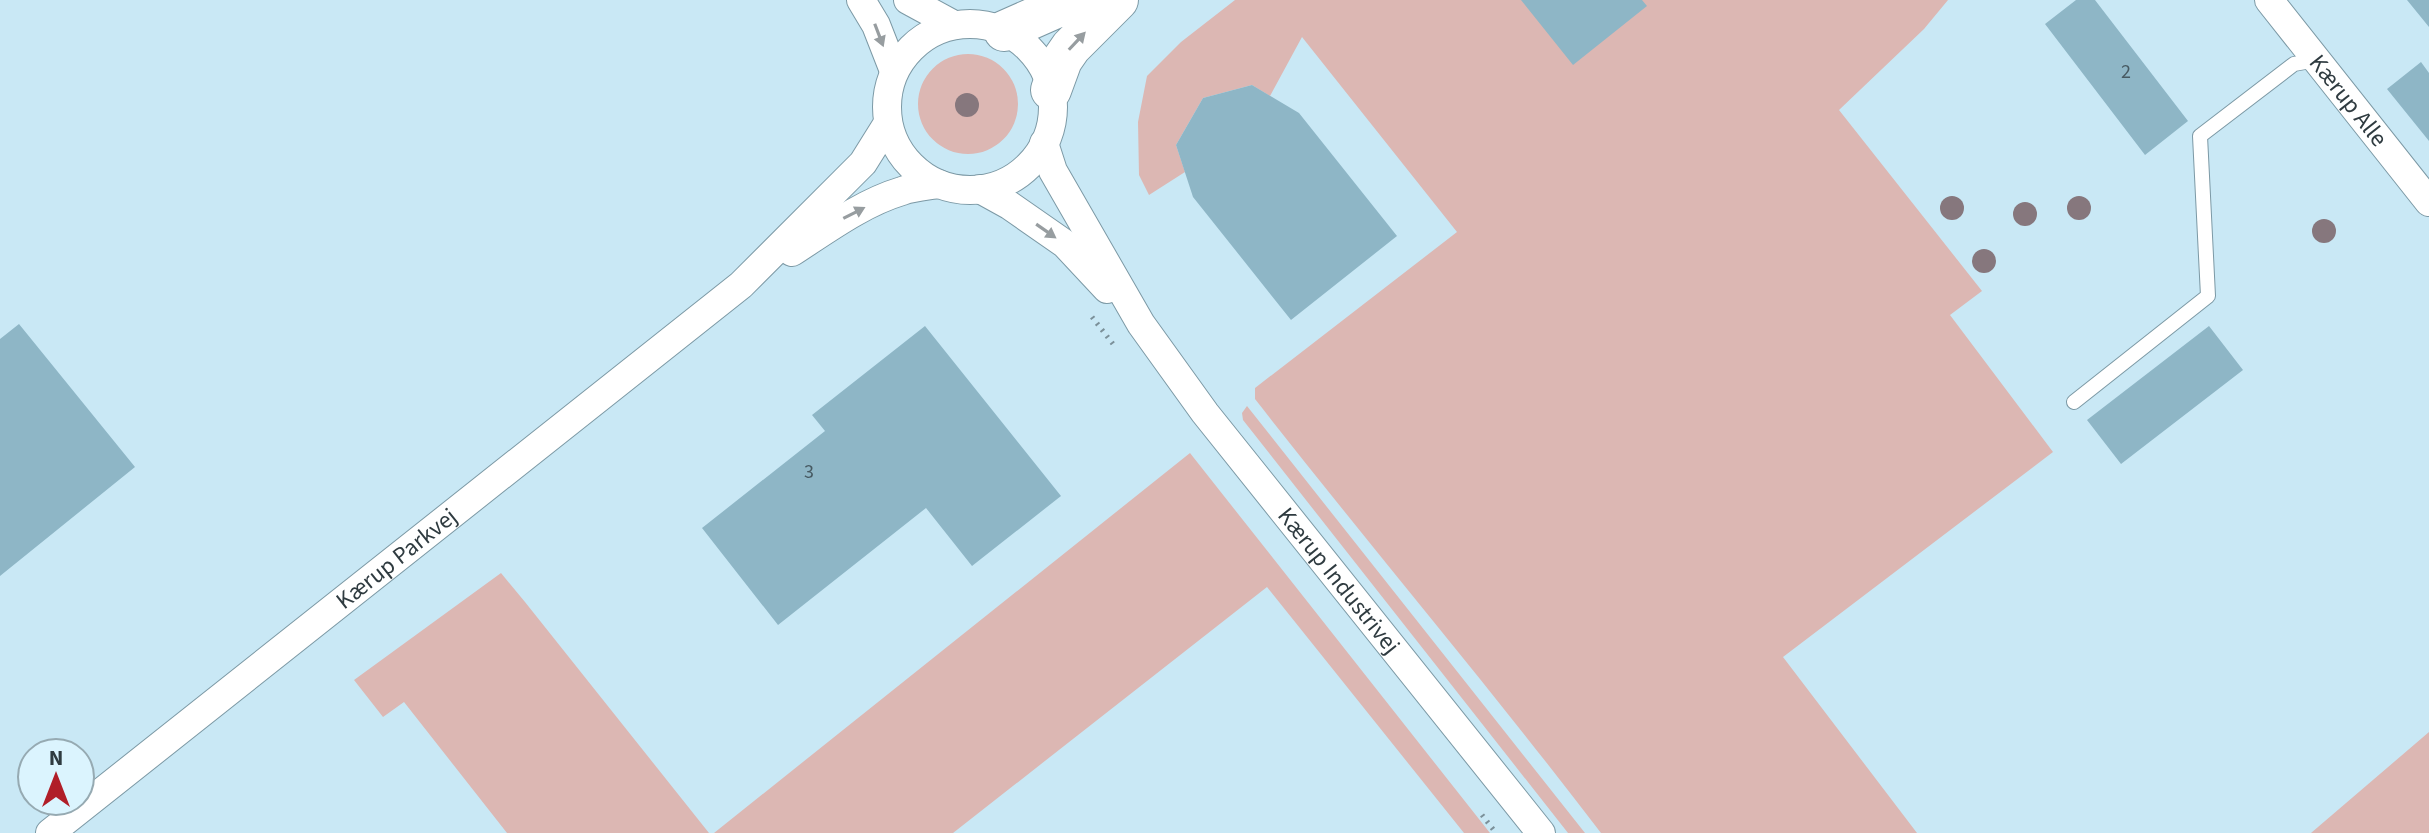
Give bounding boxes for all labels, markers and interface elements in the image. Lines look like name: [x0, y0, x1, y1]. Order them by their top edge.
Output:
one-way arrow: [873, 23, 886, 47]
one-way arrow: [1068, 31, 1086, 50]
street label: Kærup Alle: [2300, 47, 2396, 154]
house number: 2: [2121, 58, 2131, 86]
one-way arrow: [843, 207, 866, 220]
one-way arrow: [1035, 223, 1056, 238]
house number: 3: [804, 458, 814, 486]
street label: Kærup Parkvej: [329, 500, 465, 618]
street label: Kærup Industrivej: [1269, 500, 1408, 662]
north arrow: [16, 737, 96, 817]
text: N: [49, 742, 63, 774]

